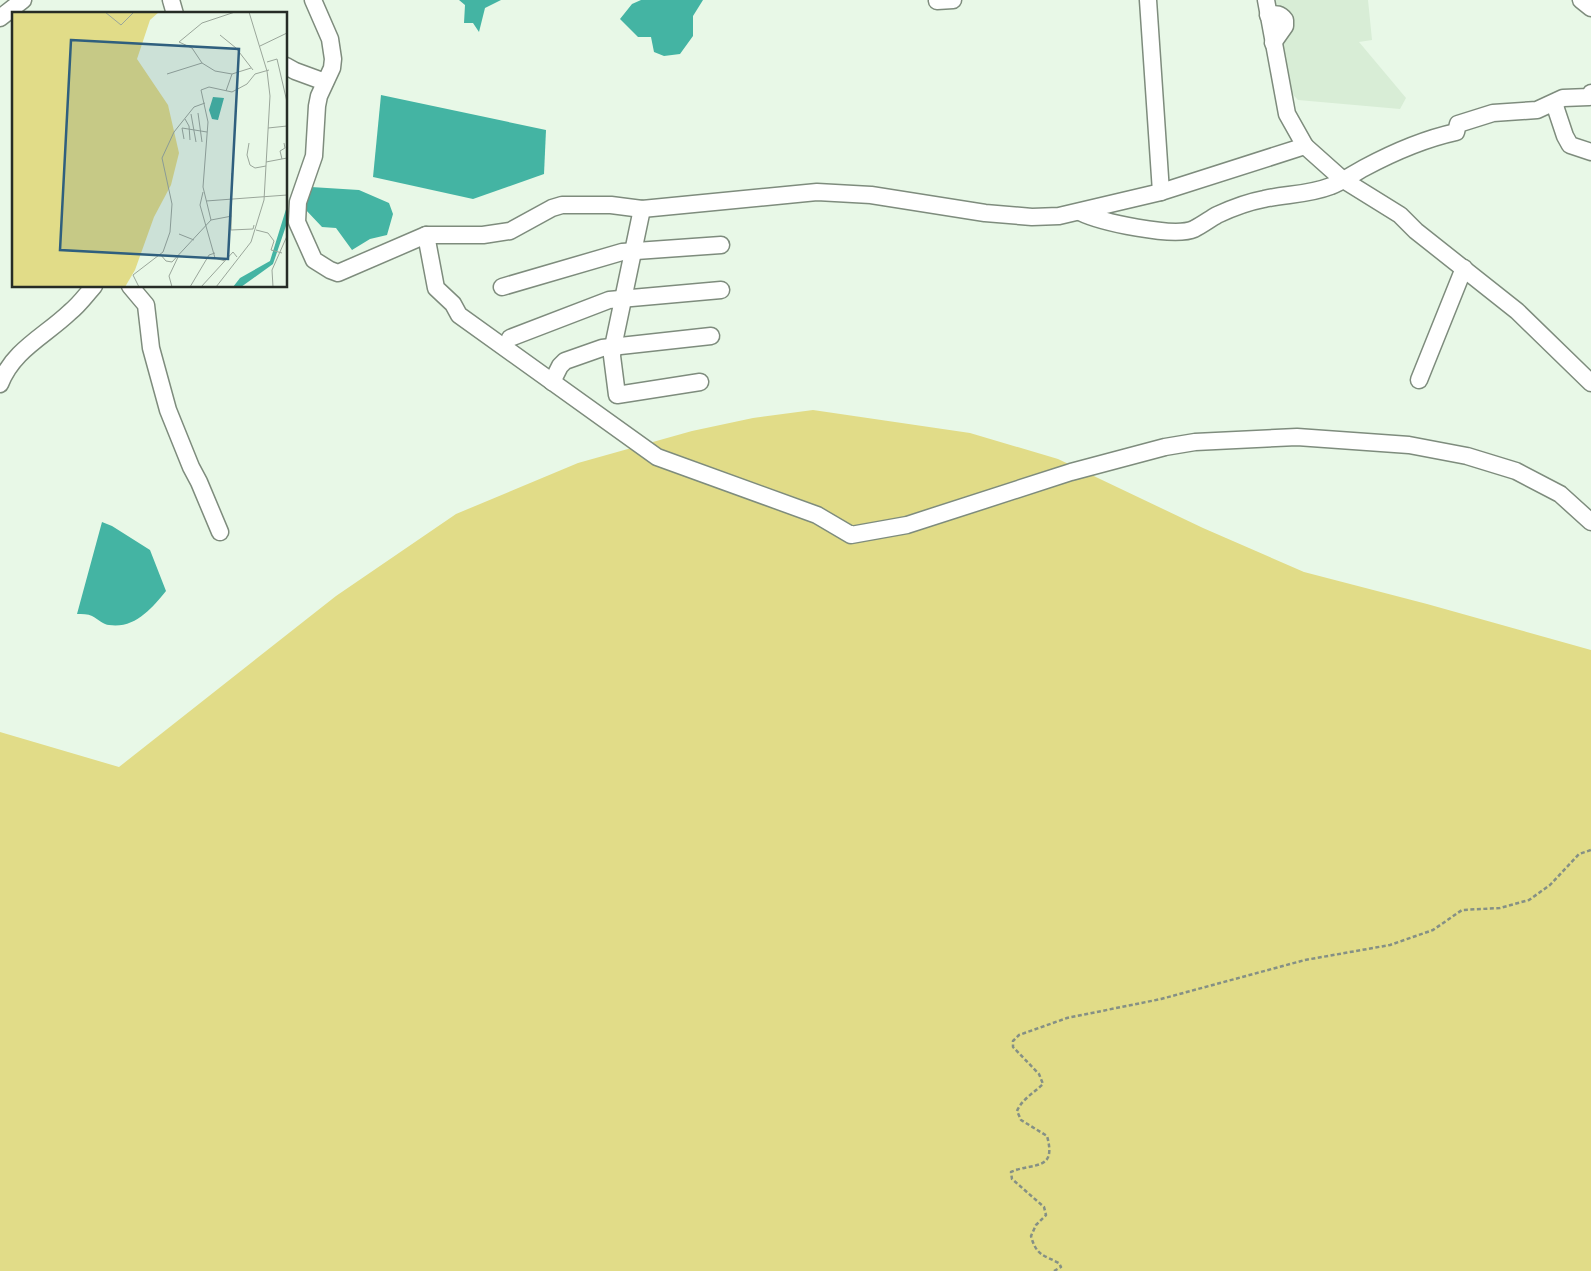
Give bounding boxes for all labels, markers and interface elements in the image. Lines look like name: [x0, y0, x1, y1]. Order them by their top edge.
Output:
inset map: [12, 12, 288, 288]

